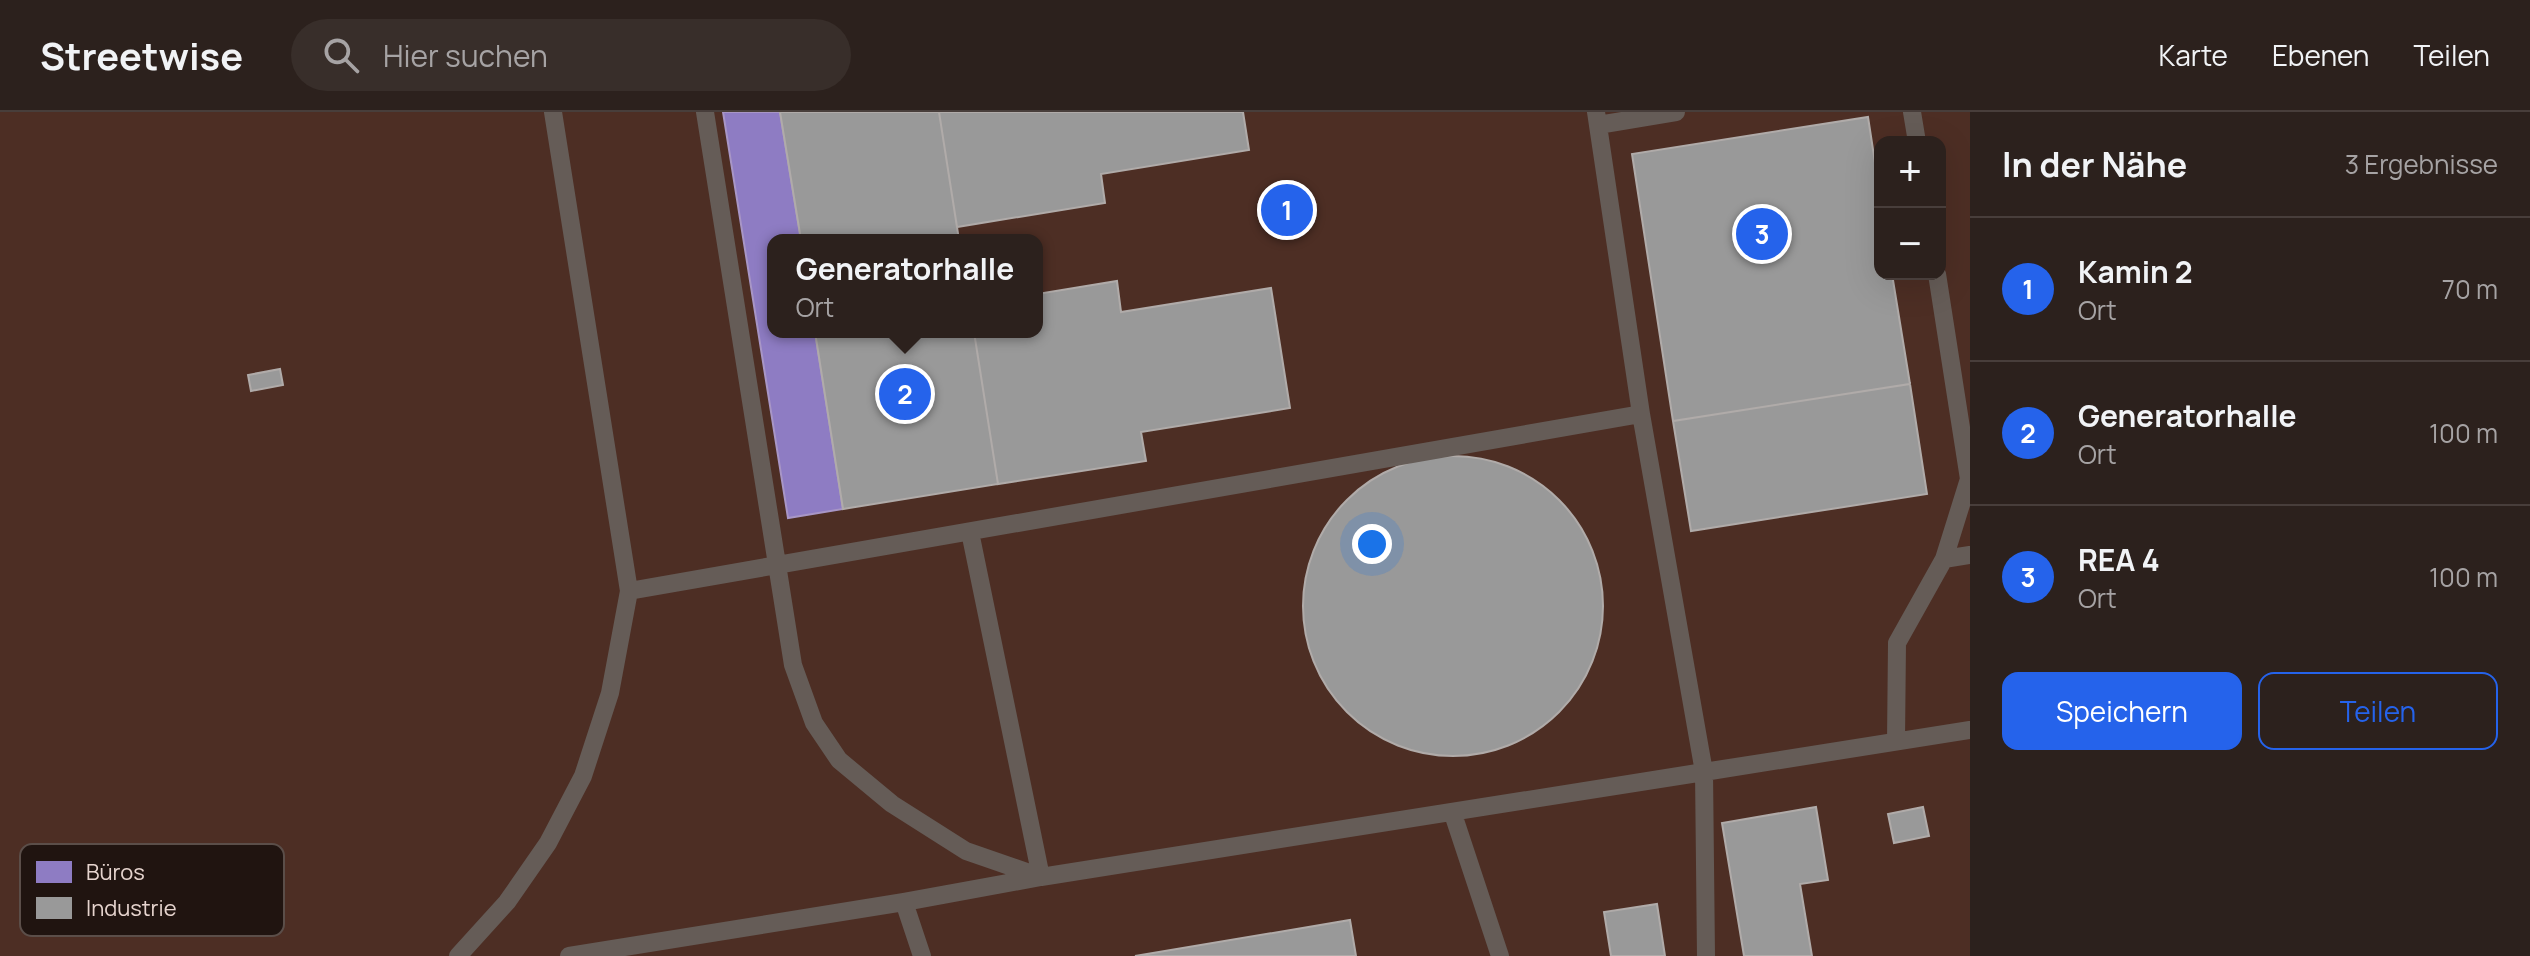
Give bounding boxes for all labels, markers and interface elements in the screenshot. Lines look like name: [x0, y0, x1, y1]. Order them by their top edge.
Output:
search box: [291, 19, 851, 91]
text: Streetwise: [40, 29, 243, 81]
icon: search: [319, 33, 363, 77]
text: Hier suchen: [383, 35, 548, 76]
text: Karte: [2159, 36, 2228, 74]
text: Ebenen: [2272, 36, 2370, 74]
text: Teilen: [2414, 36, 2490, 74]
map controls: [1874, 136, 1946, 280]
button: +: [1874, 136, 1946, 208]
text: In der Nähe: [2002, 141, 2187, 187]
text: 3 Ergebnisse: [2345, 146, 2498, 182]
pin: 1: [1261, 180, 1313, 240]
pin: 3: [1736, 204, 1788, 264]
button: −: [1874, 208, 1946, 280]
popup: [767, 234, 1043, 338]
text: Generatorhalle: [796, 248, 1014, 289]
text: Kamin 2: [2078, 251, 2193, 292]
text: 1: [2022, 271, 2034, 307]
text: 70 m: [2442, 271, 2498, 307]
text: Ort: [796, 289, 834, 325]
text: Ort: [2078, 292, 2117, 328]
pin: 2: [879, 364, 931, 424]
text: Generatorhalle: [2078, 395, 2297, 436]
text: 2: [2020, 415, 2036, 451]
text: 100 m: [2429, 415, 2498, 451]
text: Ort: [2078, 436, 2117, 472]
your location: [1352, 524, 1392, 564]
text: REA 4: [2078, 539, 2160, 580]
text: 3: [2020, 559, 2036, 595]
text: 100 m: [2429, 559, 2498, 595]
text: Ort: [2078, 580, 2117, 616]
button: Speichern: [2002, 672, 2242, 750]
button: Teilen: [2258, 672, 2498, 750]
legend: [20, 844, 284, 936]
text: Büros: [86, 857, 145, 887]
text: Industrie: [86, 893, 177, 923]

